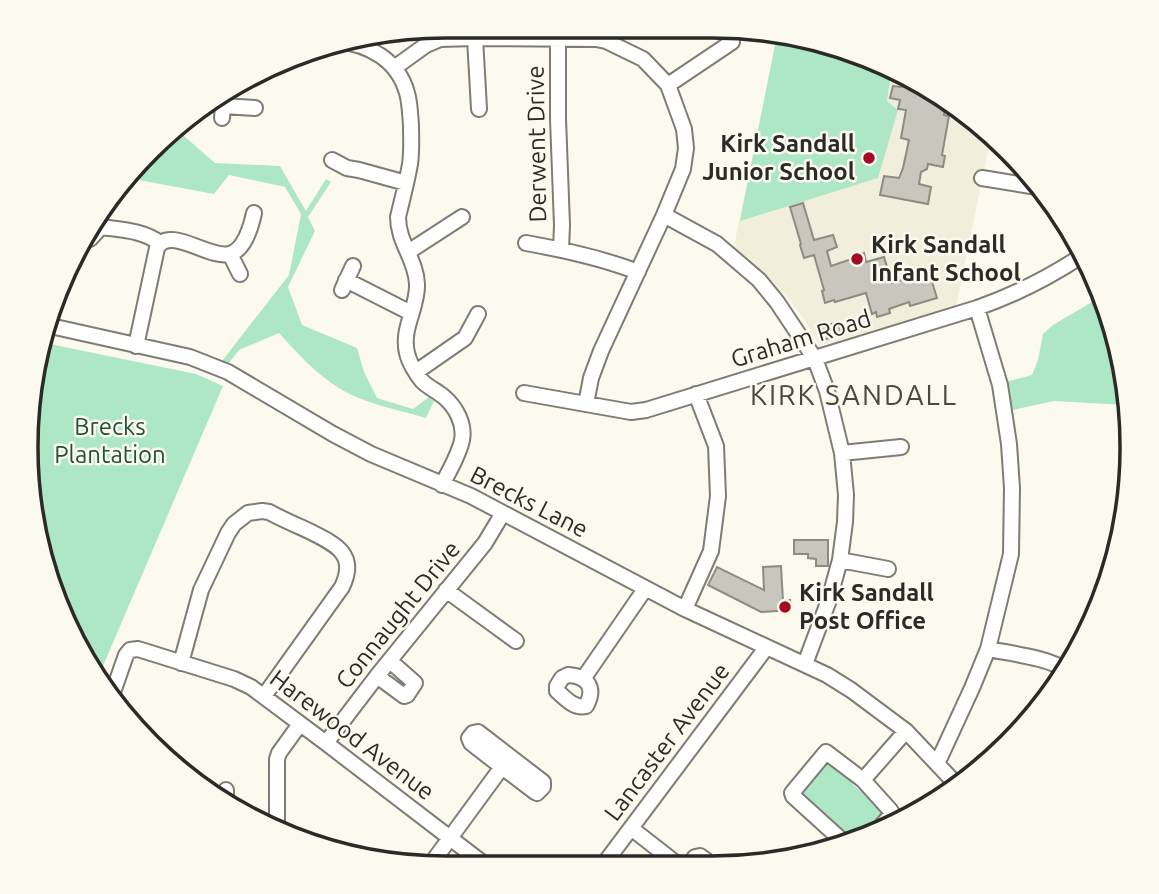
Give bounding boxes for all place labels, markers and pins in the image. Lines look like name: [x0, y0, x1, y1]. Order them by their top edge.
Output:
place label: Kirk Sandall Junior School: [702, 130, 855, 185]
marker: Kirk Sandall Junior School: [861, 150, 877, 166]
place label: Kirk Sandall Infant School: [871, 231, 1021, 286]
marker: Kirk Sandall Infant School: [849, 251, 865, 267]
place label: Kirk Sandall Post Office: [799, 579, 934, 634]
marker: Kirk Sandall Post Office: [777, 599, 793, 615]

